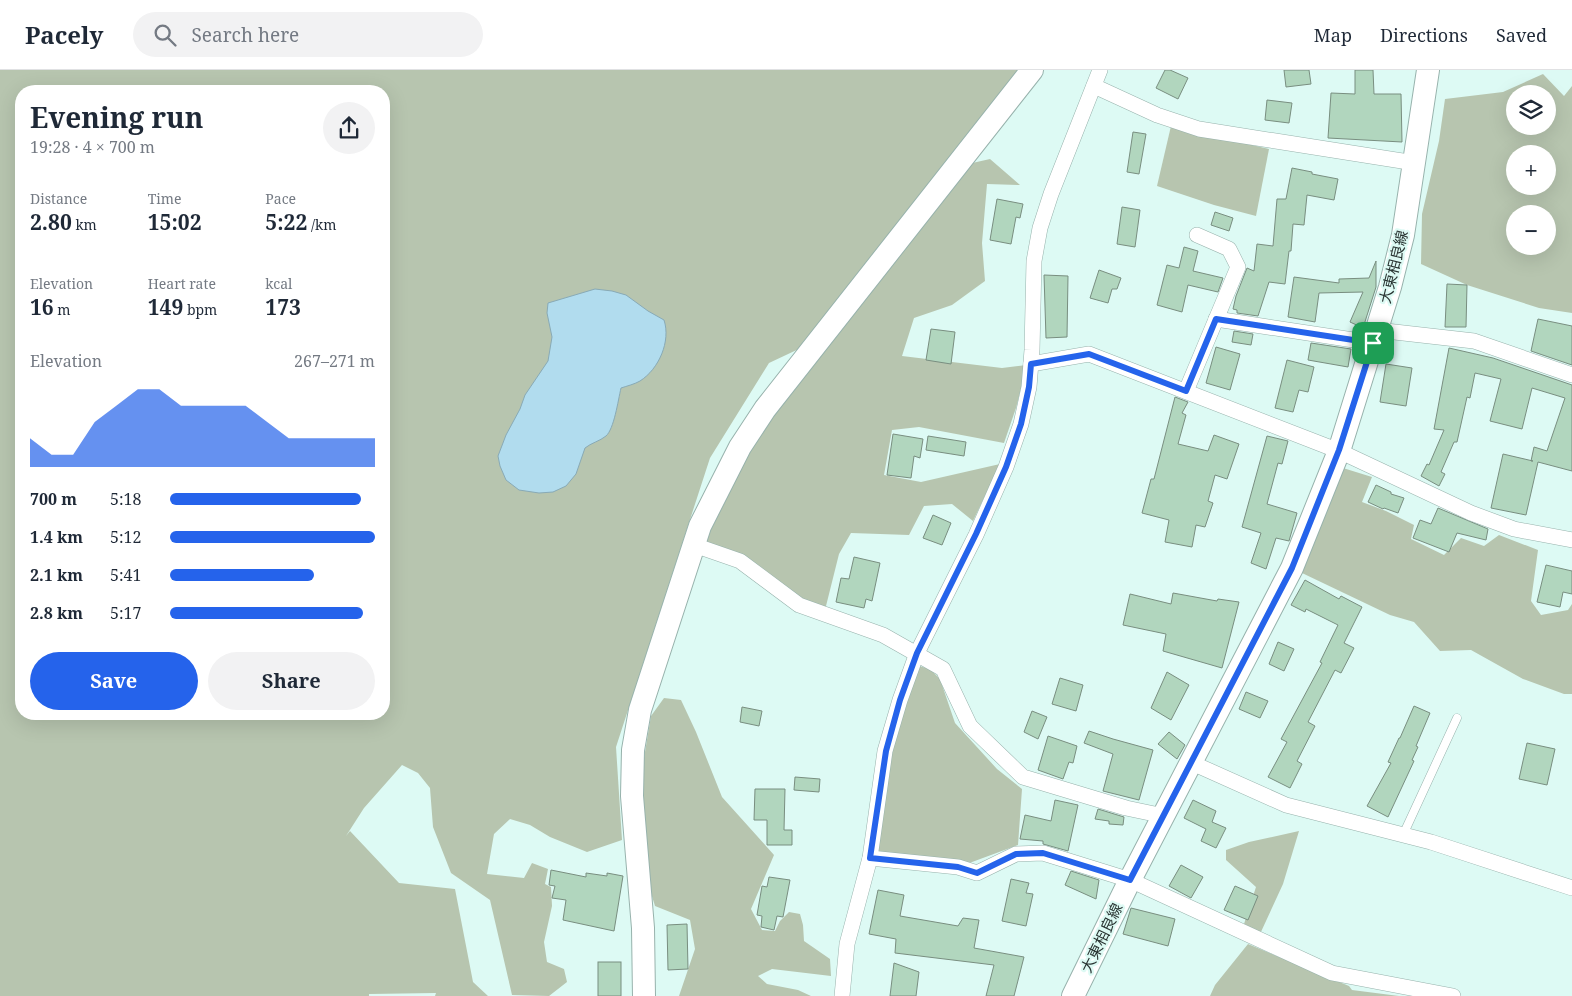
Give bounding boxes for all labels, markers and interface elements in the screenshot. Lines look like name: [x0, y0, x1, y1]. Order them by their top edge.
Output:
search box: [133, 12, 483, 57]
text: Pacely: [25, 18, 103, 51]
icon: search: [151, 21, 179, 49]
text: Search here: [191, 22, 299, 48]
text: Map: [1314, 23, 1352, 47]
text: Directions: [1380, 23, 1468, 47]
text: Saved: [1496, 23, 1547, 47]
map controls: [1506, 85, 1556, 255]
button: layers: [1506, 85, 1556, 135]
text: Evening run: [30, 98, 203, 136]
button: share: [323, 102, 375, 154]
text: 19:28 · 4 × 700 m: [30, 136, 155, 158]
button: +: [1506, 145, 1556, 195]
text: Distance: [30, 189, 87, 208]
text: Time: [148, 189, 181, 208]
text: Pace: [265, 189, 296, 208]
button: −: [1506, 205, 1556, 255]
text: 2.80: [30, 208, 72, 236]
text: 15:02: [148, 208, 202, 236]
text: 5:22: [265, 208, 307, 236]
text: km: [72, 215, 97, 234]
text: /km: [307, 215, 336, 234]
street label: 大東相良線: [1374, 228, 1412, 306]
text: Elevation: [30, 274, 93, 293]
text: Heart rate: [148, 274, 216, 293]
text: kcal: [265, 274, 292, 293]
text: 16: [30, 293, 54, 321]
text: 149: [148, 293, 183, 321]
text: 173: [265, 293, 301, 321]
text: m: [54, 300, 71, 319]
text: bpm: [183, 300, 217, 319]
pin: [1352, 322, 1394, 364]
icon: arrive: [1359, 329, 1387, 357]
text: Elevation: [30, 350, 102, 372]
text: 267–271 m: [294, 350, 375, 372]
text: 700 m: [30, 488, 77, 510]
text: 5:18: [110, 488, 141, 510]
text: 1.4 km: [30, 526, 83, 548]
text: 5:12: [110, 526, 141, 548]
text: 2.1 km: [30, 564, 83, 586]
text: 5:41: [110, 564, 141, 586]
text: 2.8 km: [30, 602, 83, 624]
text: 5:17: [110, 602, 141, 624]
button: Save: [30, 652, 198, 710]
button: Share: [208, 652, 375, 710]
street label: 大東相良線: [1076, 899, 1127, 976]

